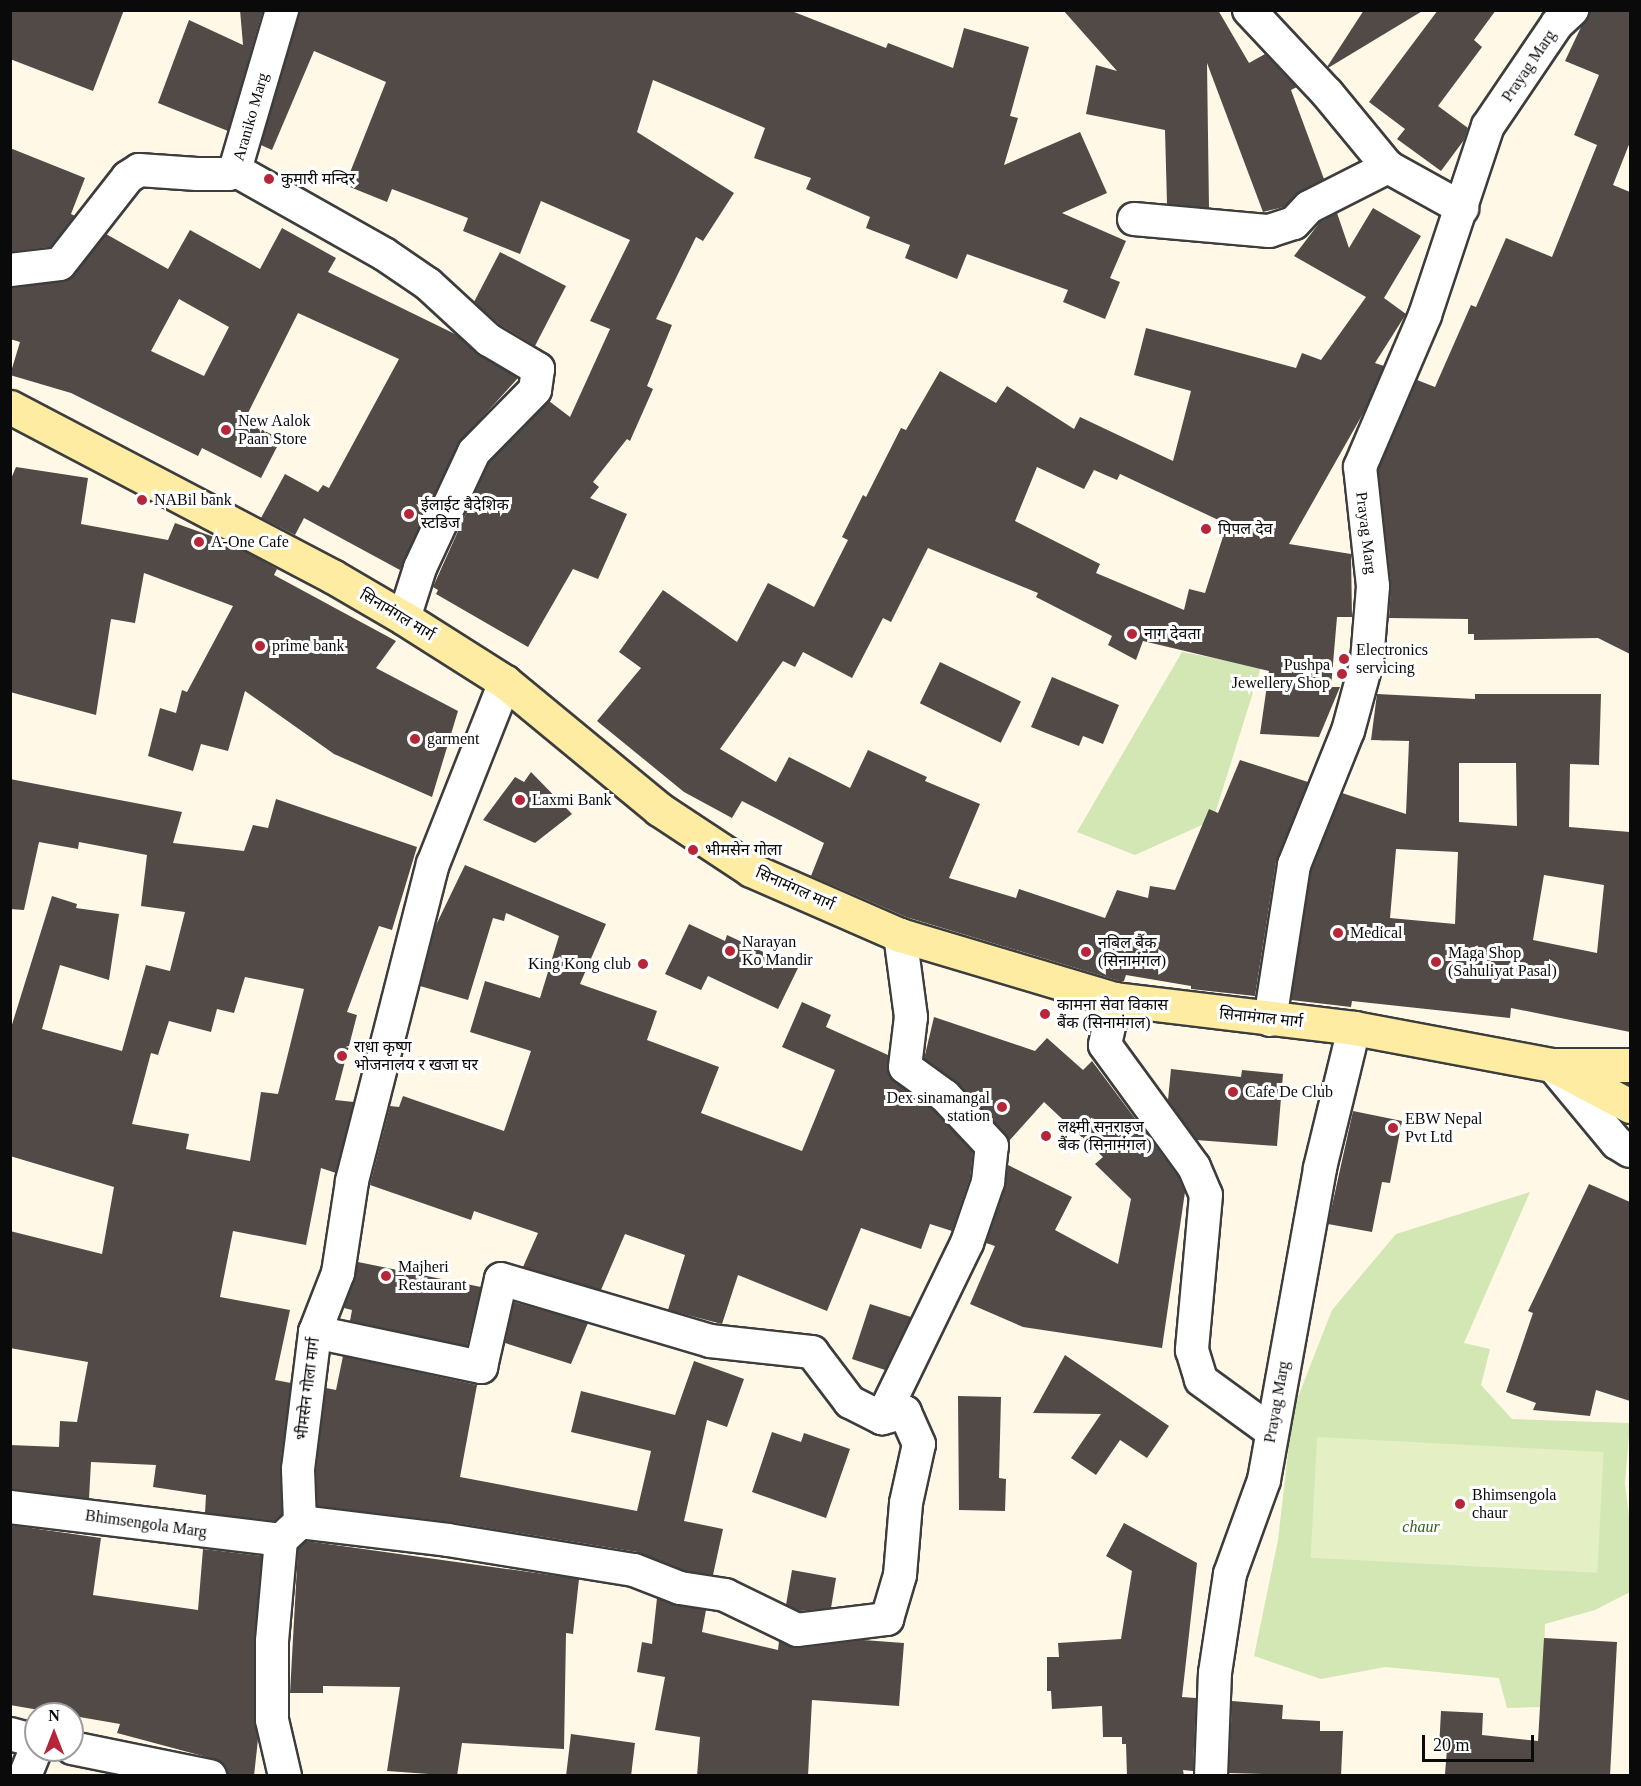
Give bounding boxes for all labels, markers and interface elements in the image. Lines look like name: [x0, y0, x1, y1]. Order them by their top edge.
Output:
street label: Prayag Marg: [1498, 26, 1560, 106]
street label: Araniko Marg: [229, 71, 273, 163]
place label: कुमारी मन्दिर: [281, 169, 355, 189]
marker: कुमारी मन्दिर: [262, 172, 276, 186]
place label: New Aalok Paan Store: [238, 411, 311, 449]
marker: New Aalok Paan Store: [219, 423, 233, 437]
place label: NABil bank: [154, 490, 232, 510]
street label: Prayag Marg: [1351, 491, 1381, 575]
marker: NABil bank: [135, 493, 149, 507]
place label: ईलाईट बैदेशिक स्टडिज: [421, 495, 509, 533]
marker: ईलाईट बैदेशिक स्टडिज: [402, 507, 416, 521]
place label: पिपल देव: [1218, 519, 1273, 539]
marker: पिपल देव: [1199, 522, 1213, 536]
place label: A-One Cafe: [211, 532, 289, 552]
marker: A-One Cafe: [192, 535, 206, 549]
street label: सिनामंगल मार्ग: [356, 585, 438, 645]
place label: नाग देवता: [1144, 624, 1201, 644]
marker: नाग देवता: [1125, 627, 1139, 641]
place label: prime bank: [272, 636, 344, 656]
marker: prime bank: [253, 639, 267, 653]
place label: Electronics servicing: [1356, 640, 1428, 678]
marker: Electronics servicing: [1337, 652, 1351, 666]
place label: Pushpa Jewellery Shop: [1232, 655, 1330, 693]
marker: Pushpa Jewellery Shop: [1335, 667, 1349, 681]
place label: garment: [427, 729, 479, 749]
marker: garment: [408, 732, 422, 746]
place label: Laxmi Bank: [532, 790, 612, 810]
marker: Laxmi Bank: [513, 793, 527, 807]
place label: भीमसेन गोला: [705, 840, 782, 860]
marker: भीमसेन गोला: [686, 843, 700, 857]
street label: सिनामंगल मार्ग: [753, 863, 837, 915]
place label: Medical: [1350, 923, 1402, 943]
marker: Medical: [1331, 926, 1345, 940]
place label: Narayan Ko Mandir: [742, 932, 813, 970]
place label: नबिल बैंक (सिनामंगल): [1098, 933, 1166, 971]
place label: Maga Shop (Sahuliyat Pasal): [1448, 943, 1557, 981]
marker: Narayan Ko Mandir: [723, 944, 737, 958]
marker: नबिल बैंक (सिनामंगल): [1079, 945, 1093, 959]
place label: King Kong club: [528, 954, 631, 974]
marker: Maga Shop (Sahuliyat Pasal): [1429, 955, 1443, 969]
marker: King Kong club: [636, 957, 650, 971]
place label: कामना सेवा विकास बैंक (सिनामंगल): [1057, 995, 1168, 1033]
street label: सिनामंगल मार्ग: [1218, 1004, 1304, 1032]
marker: कामना सेवा विकास बैंक (सिनामंगल): [1038, 1007, 1052, 1021]
place label: राधा कृष्ण भोजनालय र खजा घर: [354, 1037, 478, 1075]
marker: राधा कृष्ण भोजनालय र खजा घर: [335, 1049, 349, 1063]
place label: Cafe De Club: [1245, 1082, 1333, 1102]
marker: Cafe De Club: [1226, 1085, 1240, 1099]
place label: Dex sinamangal station: [886, 1088, 990, 1126]
marker: Dex sinamangal station: [995, 1100, 1009, 1114]
place label: EBW Nepal Pvt Ltd: [1405, 1109, 1483, 1147]
place label: लक्ष्मी सनराइज बैंक (सिनामंगल): [1058, 1117, 1151, 1155]
marker: EBW Nepal Pvt Ltd: [1386, 1121, 1400, 1135]
marker: लक्ष्मी सनराइज बैंक (सिनामंगल): [1039, 1129, 1053, 1143]
place label: Majheri Restaurant: [398, 1257, 466, 1295]
marker: Majheri Restaurant: [379, 1269, 393, 1283]
street label: भीमसेन गोला मार्ग: [292, 1336, 324, 1442]
street label: Prayag Marg: [1260, 1360, 1294, 1444]
place label: Bhimsengola chaur: [1472, 1485, 1556, 1523]
marker: Bhimsengola chaur: [1453, 1497, 1467, 1511]
street label: Bhimsengola Marg: [84, 1506, 208, 1542]
park label: chaur: [1402, 1517, 1440, 1537]
north arrow: [24, 1702, 84, 1762]
text: N: [48, 1707, 60, 1724]
scale bar: [1425, 1723, 1538, 1761]
text: 20 m: [1433, 1735, 1470, 1755]

